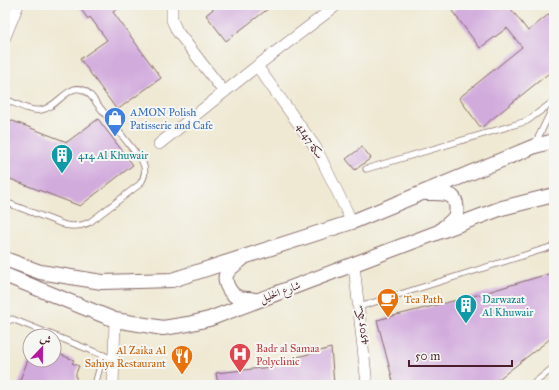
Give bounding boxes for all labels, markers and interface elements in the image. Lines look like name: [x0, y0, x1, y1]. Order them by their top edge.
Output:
shop icon: AMON Polish Patisserie and Cafe: [102, 105, 128, 138]
place label: AMON Polish Patisserie and Cafe: [129, 106, 214, 132]
street label: سكة 4147: [294, 121, 326, 161]
building icon: 414 Al Khuwair: [49, 142, 75, 175]
place label: 414 Al Khuwair: [78, 149, 149, 162]
street label: شارع الخليل: [258, 279, 303, 308]
cafe icon: Tea Path: [375, 286, 401, 319]
building icon: Darwazat Al Khuwair: [453, 292, 479, 325]
place label: Tea Path: [404, 293, 443, 306]
place label: Darwazat Al Khuwair: [481, 293, 534, 319]
street label: سكة 4505: [352, 304, 370, 346]
north arrow: [22, 328, 62, 368]
text: ش: [38, 331, 53, 347]
hospital icon: Badr al Samaa Polyclinic: [227, 341, 253, 374]
place label: Badr al Samaa Polyclinic: [256, 342, 320, 368]
scale bar: [409, 342, 512, 368]
restaurant icon: Al Zaika Al Sahiya Restaurant: [169, 343, 195, 376]
place label: Al Zaika Al Sahiya Restaurant: [85, 344, 166, 370]
text: 50 m: [415, 349, 440, 363]

